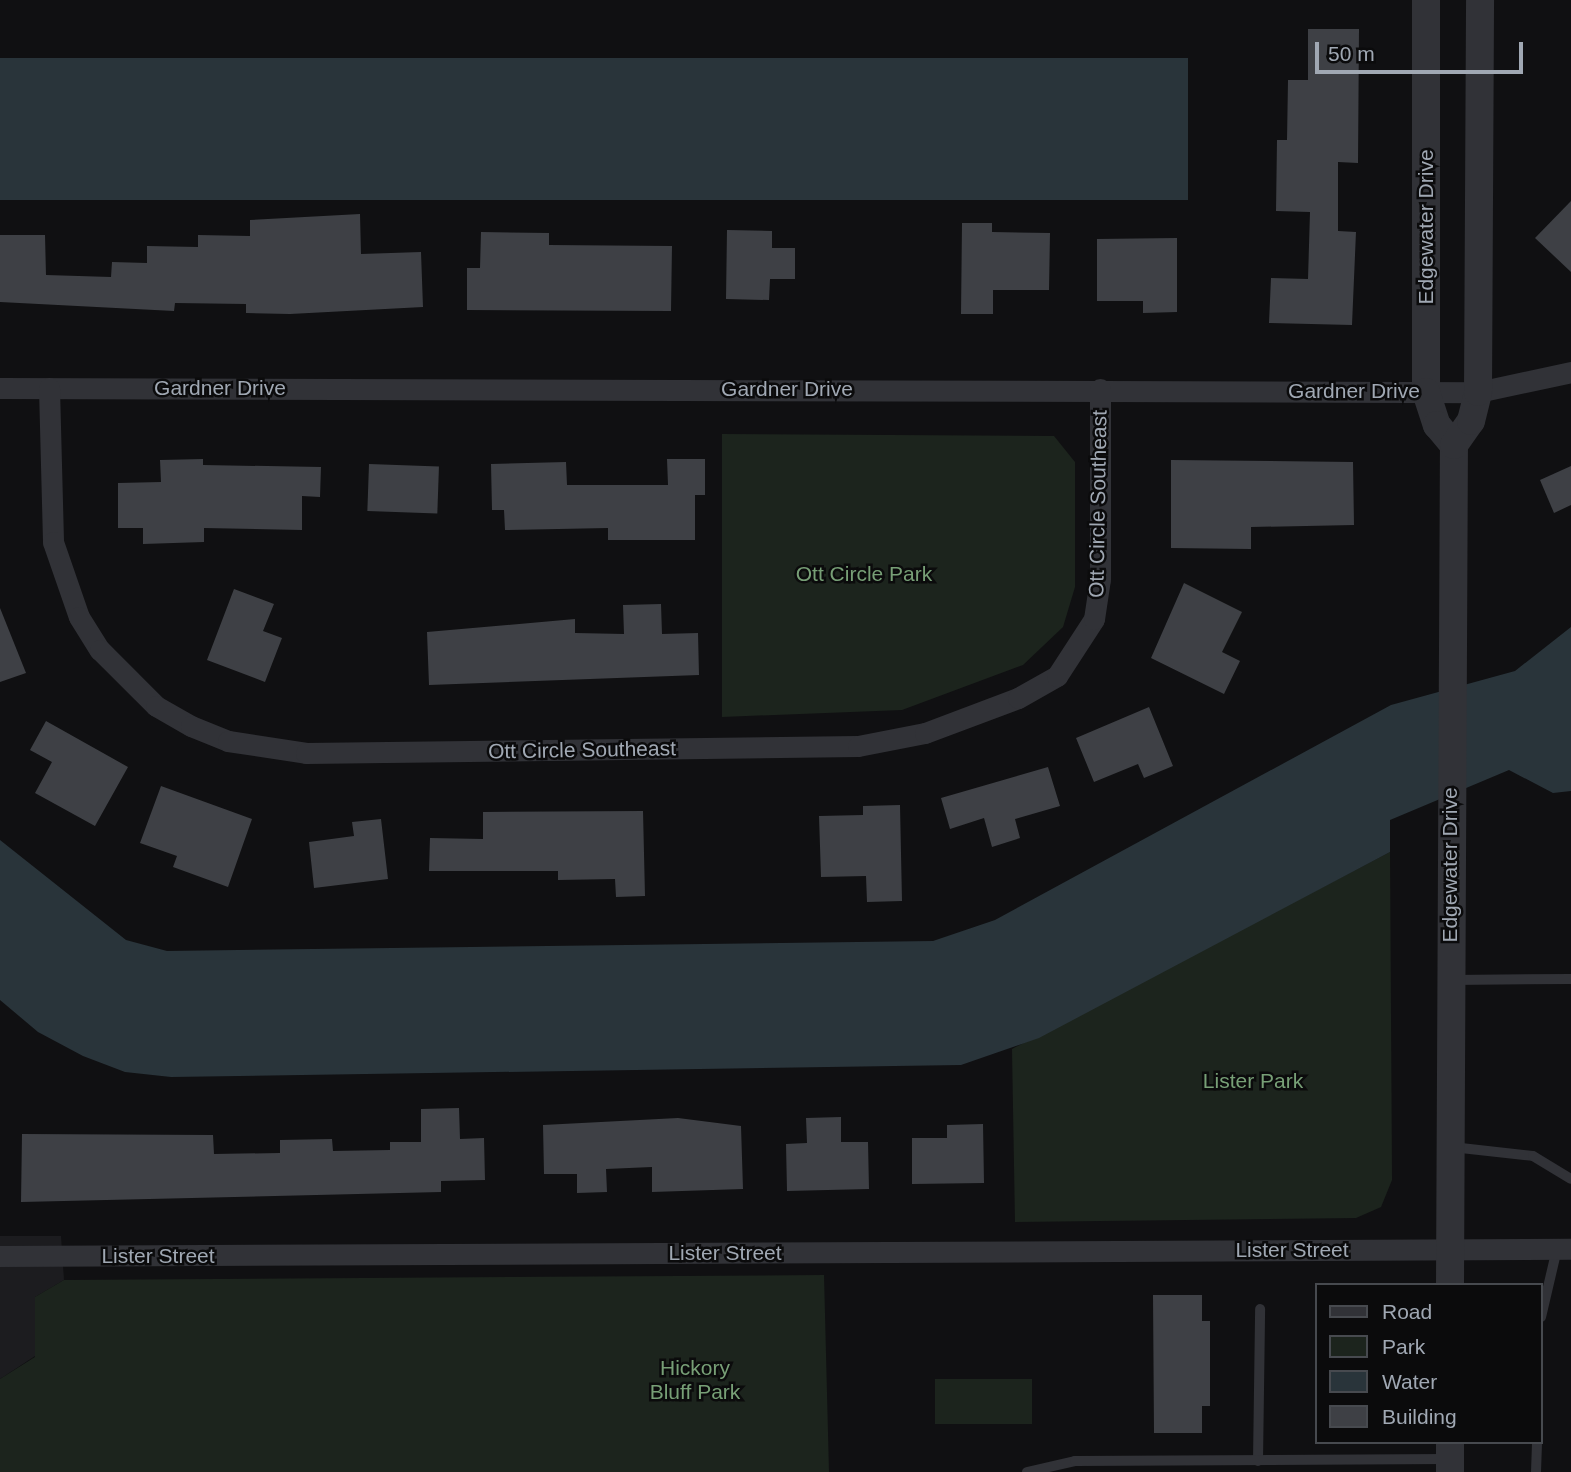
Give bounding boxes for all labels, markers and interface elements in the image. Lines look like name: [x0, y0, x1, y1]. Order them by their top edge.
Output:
scale bar: [1319, 28, 1527, 72]
text: 50 m: [1328, 42, 1375, 65]
street label: Edgewater Drive: [1413, 149, 1439, 305]
street label: Gardner Drive: [154, 375, 286, 401]
street label: Gardner Drive: [721, 376, 853, 402]
street label: Gardner Drive: [1288, 378, 1420, 404]
street label: Ott Circle Southeast: [1084, 410, 1112, 598]
park label: Ott Circle Park: [796, 561, 932, 587]
street label: Ott Circle Southeast: [488, 736, 676, 764]
street label: Edgewater Drive: [1437, 787, 1463, 943]
park label: Lister Park: [1203, 1068, 1303, 1094]
street label: Lister Street: [1235, 1237, 1349, 1263]
street label: Lister Street: [668, 1240, 782, 1266]
street label: Lister Street: [101, 1243, 215, 1269]
legend: [1316, 1283, 1543, 1444]
text: Road: [1382, 1300, 1432, 1323]
text: Park: [1382, 1335, 1425, 1358]
park label: Hickory Bluff Park: [650, 1355, 740, 1405]
text: Water: [1382, 1370, 1437, 1393]
text: Building: [1382, 1405, 1457, 1428]

